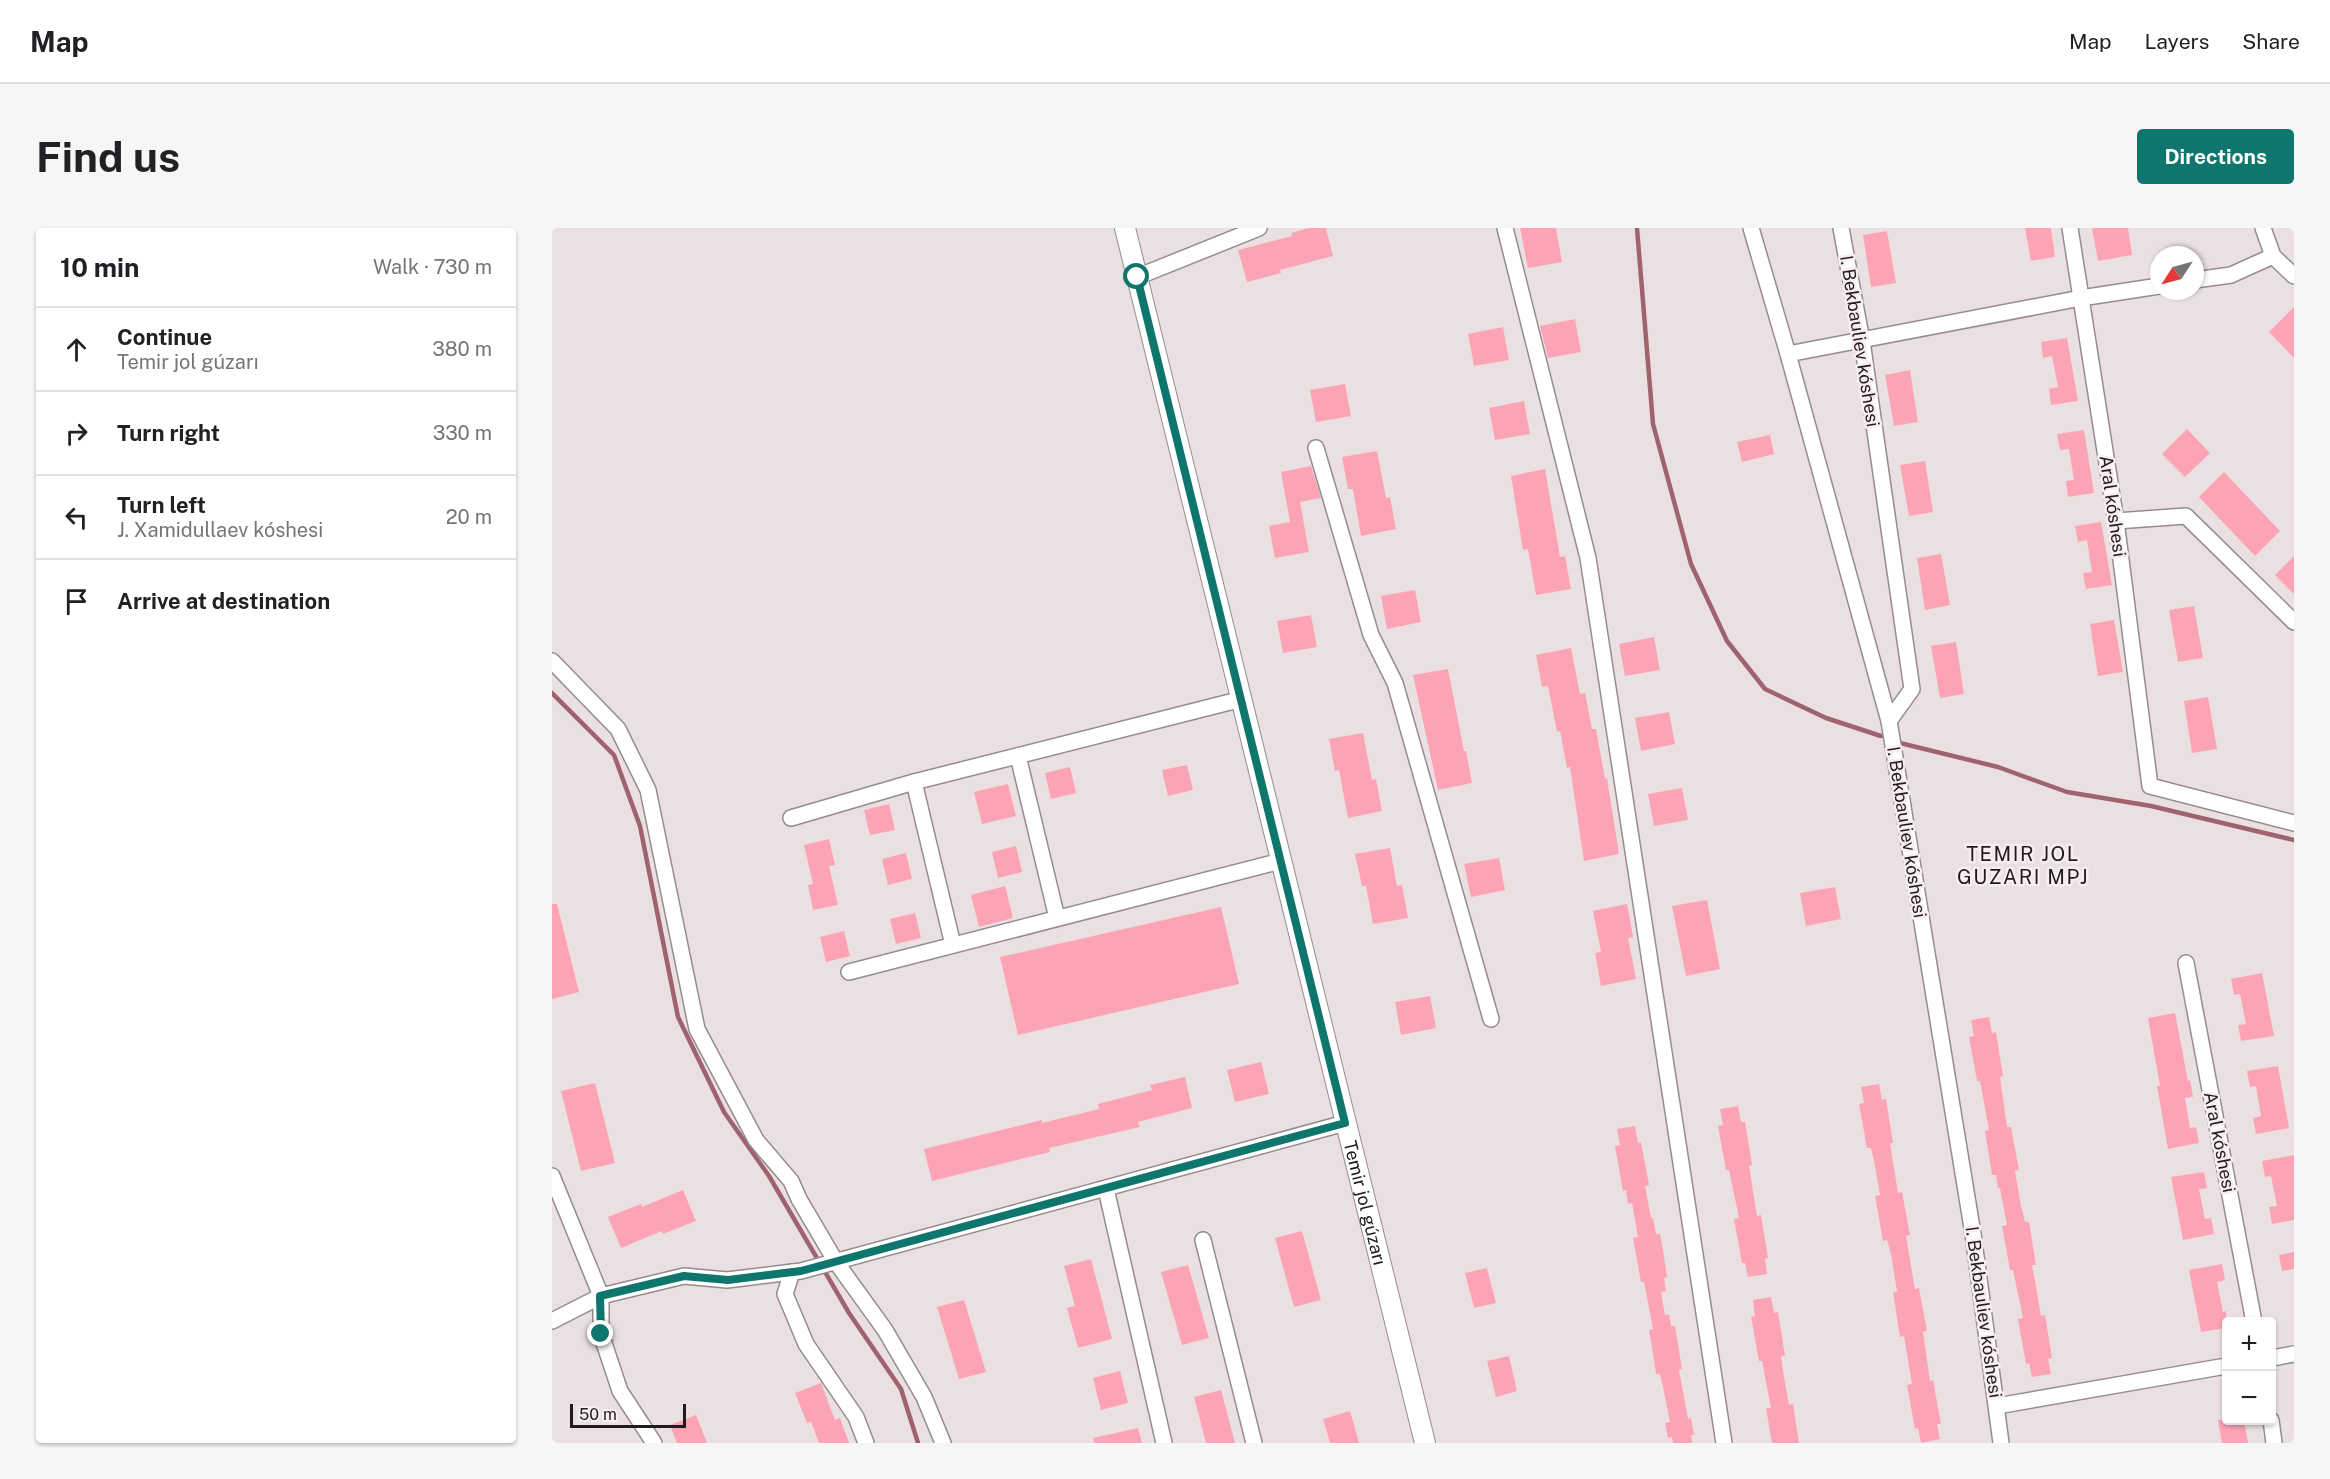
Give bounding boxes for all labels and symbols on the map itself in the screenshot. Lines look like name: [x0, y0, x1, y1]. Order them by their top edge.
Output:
north arrow: [2150, 246, 2204, 300]
street label: I. Bekbauliev kóshesi: [1836, 254, 1884, 428]
route start: [1123, 263, 1149, 289]
street label: Aral kóshesi: [2095, 454, 2131, 558]
street label: I. Bekbauliev kóshesi: [1883, 745, 1931, 919]
district label: TEMIR JOL GUZARI MPJ: [1957, 842, 2089, 889]
street label: Aral kóshesi: [2200, 1090, 2240, 1194]
street label: Temir jol gúzarı: [1340, 1138, 1391, 1267]
street label: I. Bekbauliev kóshesi: [1962, 1225, 2006, 1399]
route end: [587, 1320, 613, 1346]
scale bar: [570, 1401, 686, 1428]

